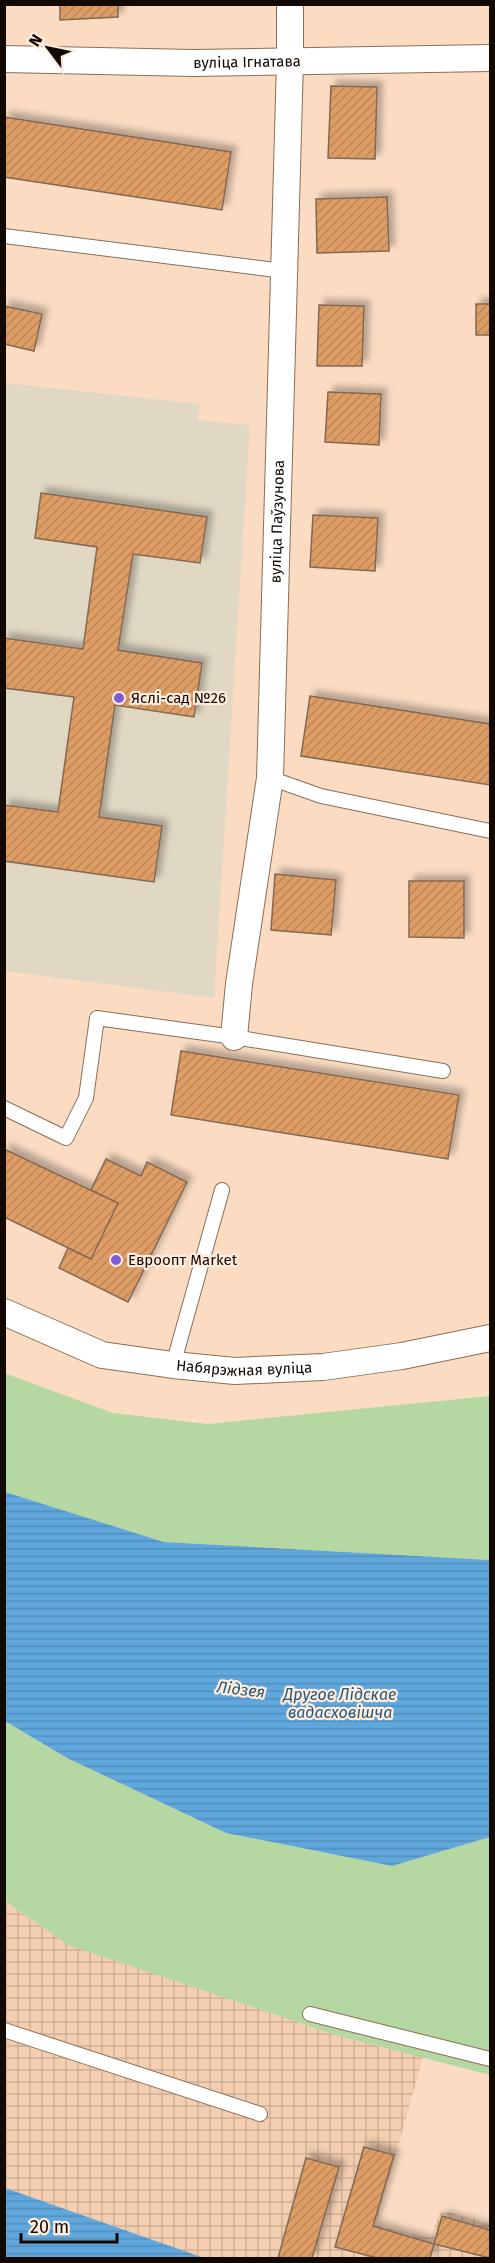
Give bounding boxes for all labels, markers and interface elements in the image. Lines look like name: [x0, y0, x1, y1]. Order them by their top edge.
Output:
north arrow: [18, 18, 78, 78]
text: N: [25, 31, 47, 50]
street label: вуліца Ігнатава: [193, 52, 301, 72]
street label: вуліца Паўзунова: [266, 460, 288, 584]
place label: Яслі-сад №26: [131, 689, 226, 707]
marker: Яслі-сад №26: [112, 691, 126, 705]
place label: Евроопт Market: [128, 1251, 238, 1269]
marker: Евроопт Market: [109, 1253, 123, 1267]
street label: Набярэжная вуліца: [175, 1356, 312, 1380]
water label: Лідзея: [215, 1677, 266, 1702]
water label: Другое Лідскае вадасховішча: [282, 1685, 396, 1722]
scale bar: [21, 2206, 117, 2244]
text: 20 m: [30, 2216, 69, 2238]

